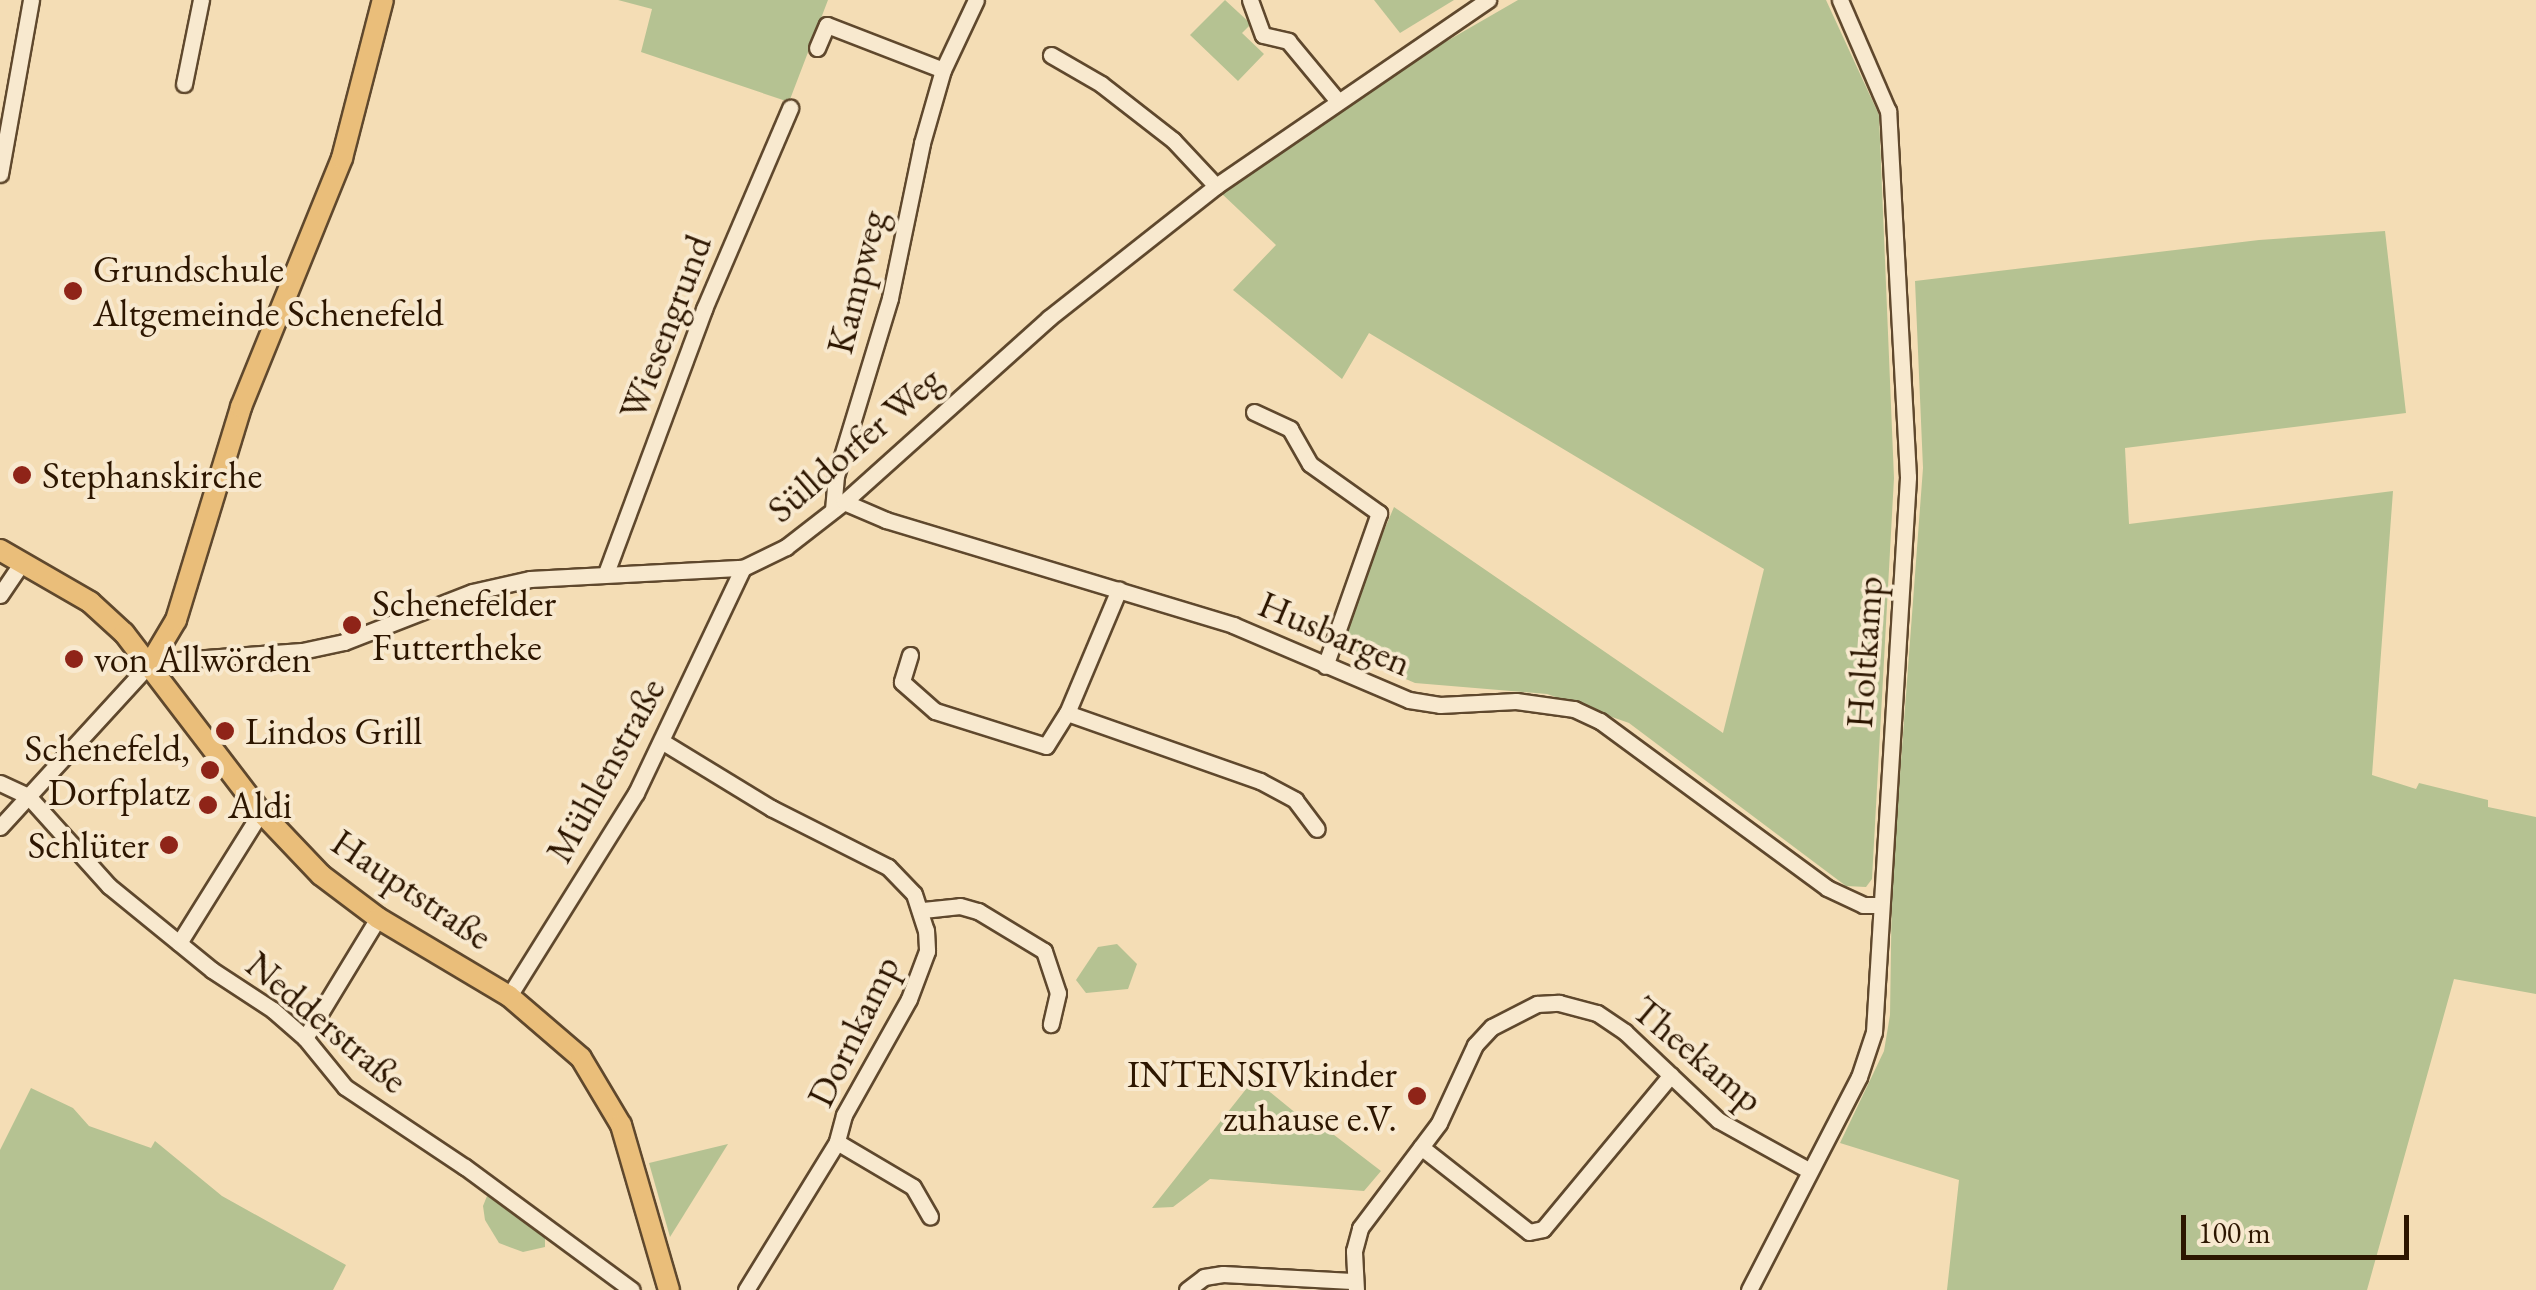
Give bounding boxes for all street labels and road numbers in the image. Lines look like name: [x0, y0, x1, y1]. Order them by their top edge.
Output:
street label: Kampweg: [816, 206, 896, 358]
street label: Wiesengrund: [609, 228, 721, 426]
street label: Sülldorfer Weg: [758, 356, 950, 532]
street label: Holtkamp: [1836, 574, 1892, 730]
street label: Husbargen: [1252, 581, 1418, 685]
street label: Mühlenstraße: [536, 670, 674, 870]
street label: Hauptstraße: [323, 819, 501, 959]
street label: Nedderstraße: [237, 941, 417, 1103]
street label: Dornkamp: [797, 948, 909, 1114]
street label: Theekamp: [1623, 986, 1773, 1122]

